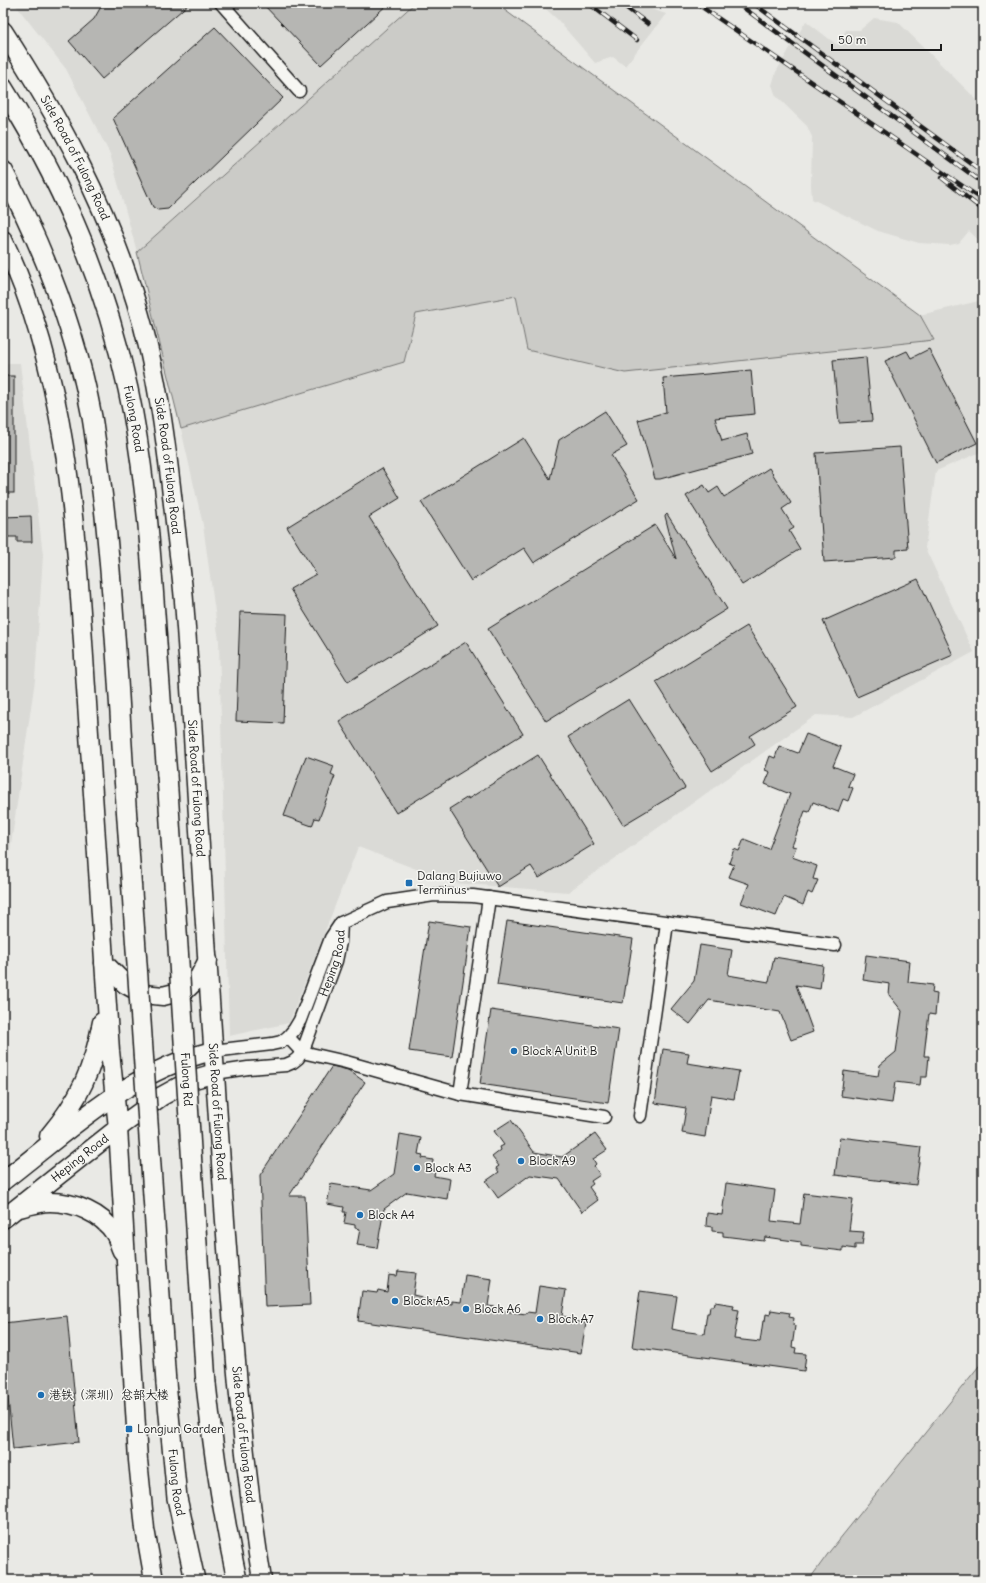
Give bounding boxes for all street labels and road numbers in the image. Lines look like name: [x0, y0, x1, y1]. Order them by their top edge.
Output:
street label: Side Road of Fulong Road: [37, 93, 113, 222]
street label: Fulong Road: [120, 384, 147, 453]
street label: Side Road of Fulong Road: [152, 396, 184, 535]
street label: Side Road of Fulong Road: [185, 719, 209, 857]
street label: Heping Road: [316, 929, 348, 999]
street label: Side Road of Fulong Road: [206, 1043, 230, 1181]
street label: Fulong Rd: [178, 1052, 196, 1107]
street label: Heping Road: [48, 1130, 111, 1185]
street label: Side Road of Fulong Road: [229, 1365, 259, 1504]
street label: Fulong Road: [165, 1448, 189, 1517]

